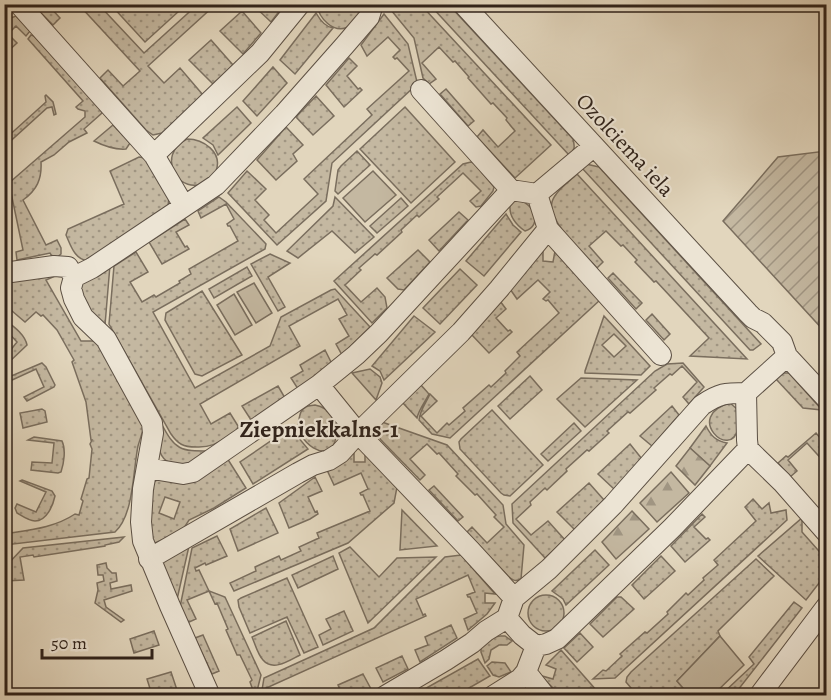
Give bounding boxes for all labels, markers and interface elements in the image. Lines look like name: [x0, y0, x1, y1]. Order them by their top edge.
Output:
street label: Ozolciema iela: [569, 87, 681, 204]
district label: Ziepniekkalns-1: [239, 413, 399, 445]
scale bar: [42, 622, 152, 660]
text: 50 m: [51, 631, 87, 655]

